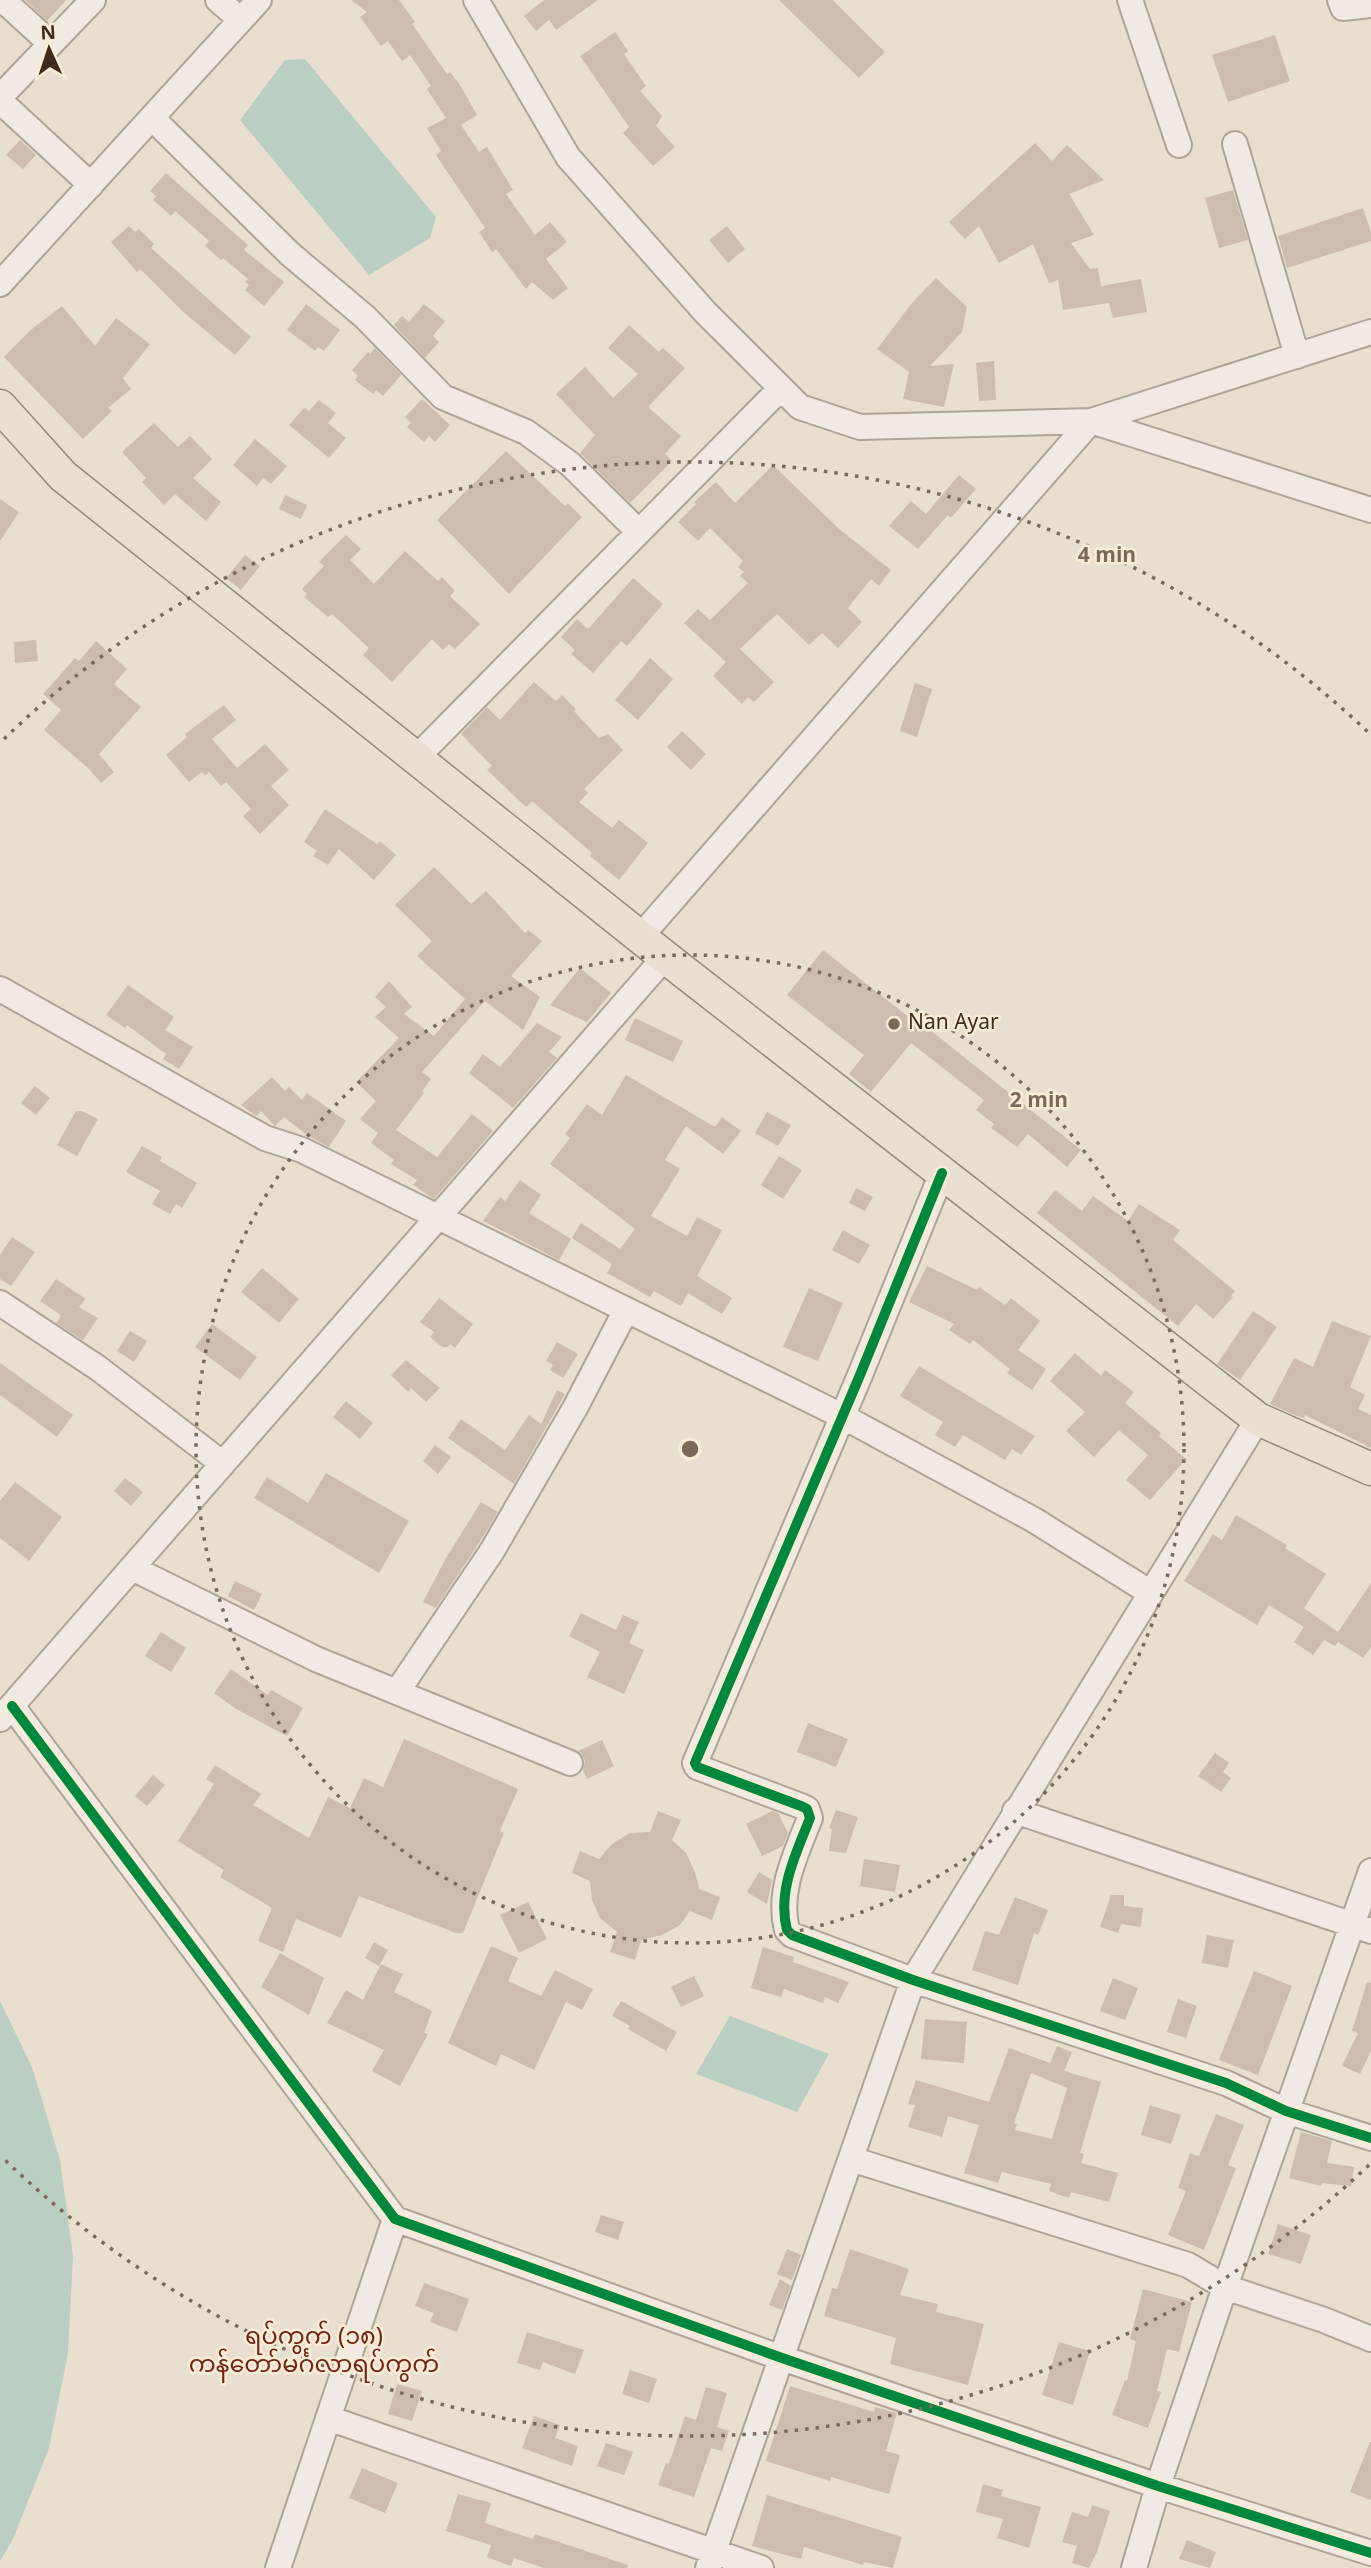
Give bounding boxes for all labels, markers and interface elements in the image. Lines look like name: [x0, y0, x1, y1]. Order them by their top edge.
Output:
north arrow: [14, 14, 84, 84]
text: N: [39, 14, 57, 55]
text: 4 min: [1078, 534, 1136, 580]
place label: Nan Ayar: [908, 1001, 999, 1047]
marker: Nan Ayar: [886, 1016, 902, 1032]
text: 2 min: [1010, 1079, 1068, 1125]
centre of rings: [678, 1437, 702, 1461]
district label: ရပ်ကွက် (၁၈) ကန်တော်မင်္ဂလာရပ်ကွက်: [189, 2312, 439, 2393]

